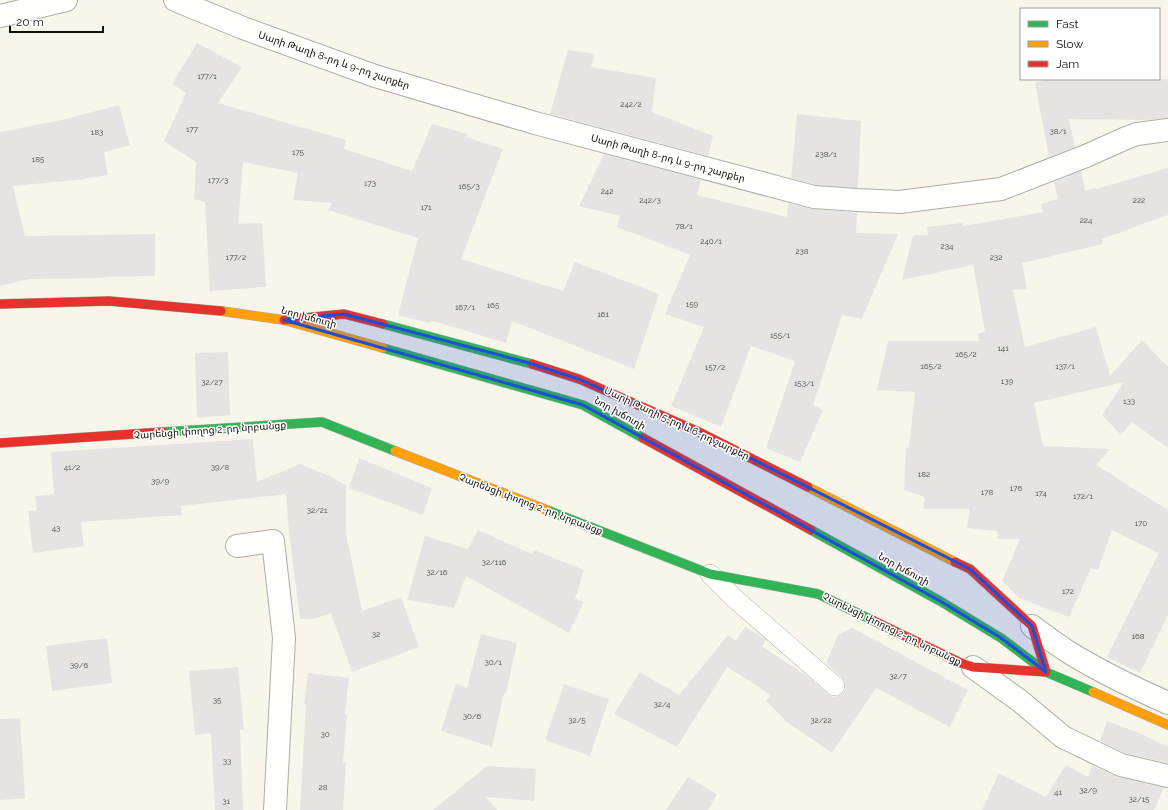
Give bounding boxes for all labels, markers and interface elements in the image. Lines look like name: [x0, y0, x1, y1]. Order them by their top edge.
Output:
scale bar: [10, 8, 103, 34]
legend: [1020, 8, 1160, 80]
text: 20 m: [16, 15, 44, 29]
text: Fast: [1056, 17, 1079, 31]
street label: Սարի Թաղի 8-րդ և 9-րդ շարքեր: [257, 29, 411, 91]
text: Slow: [1056, 37, 1083, 51]
text: Jam: [1056, 57, 1079, 71]
house number: 177/1: [197, 71, 217, 81]
house number: 242/2: [620, 99, 642, 109]
house number: 177: [186, 124, 199, 134]
house number: 38/1: [1049, 126, 1067, 136]
house number: 183: [91, 127, 103, 137]
street label: Սարի Թաղի 8-րդ և 9-րդ շարքեր: [590, 132, 746, 184]
house number: 175: [292, 147, 305, 157]
house number: 238/1: [815, 149, 837, 159]
house number: 185: [32, 154, 45, 164]
house number: 177/3: [208, 175, 228, 185]
house number: 173: [364, 178, 376, 188]
house number: 165/3: [458, 181, 480, 191]
house number: 242: [601, 186, 613, 196]
house number: 242/3: [639, 195, 661, 205]
house number: 222: [1133, 195, 1145, 205]
house number: 171: [420, 202, 432, 212]
house number: 224: [1080, 215, 1093, 225]
house number: 78/1: [675, 221, 693, 231]
house number: 240/1: [700, 236, 722, 246]
house number: 234: [941, 241, 954, 251]
house number: 238: [795, 246, 809, 256]
house number: 177/2: [226, 252, 246, 262]
house number: 232: [990, 252, 1002, 262]
house number: 159: [686, 299, 699, 309]
house number: 165: [487, 300, 500, 310]
house number: 167/1: [455, 302, 476, 312]
street label: Նոր խճուղի: [280, 304, 338, 330]
house number: 161: [597, 309, 609, 319]
house number: 155/1: [770, 330, 791, 340]
house number: 141: [997, 343, 1009, 353]
house number: 165/2: [955, 349, 977, 359]
house number: 165/2: [920, 361, 942, 371]
house number: 137/1: [1055, 361, 1075, 371]
house number: 157/2: [705, 362, 725, 372]
house number: 139: [1001, 376, 1014, 386]
house number: 32/27: [201, 377, 223, 387]
house number: 153/1: [794, 378, 815, 388]
street label: Սարի Թաղի 5-րդ և 6-րդ շարքեր: [603, 384, 751, 462]
street label: Նոր խճուղի: [592, 394, 648, 432]
house number: 133: [1123, 396, 1135, 406]
street label: Չարենցի փողոց 2-րդ նրբանցք: [133, 419, 287, 441]
house number: 41/2: [64, 462, 80, 472]
house number: 39/8: [211, 462, 229, 472]
house number: 182: [918, 469, 930, 479]
street label: Չարենցի փողոց 2-րդ նրբանցք: [458, 471, 604, 537]
house number: 39/9: [151, 476, 169, 486]
house number: 176: [1010, 483, 1022, 493]
house number: 178: [981, 487, 993, 497]
house number: 174: [1035, 488, 1047, 498]
house number: 172/1: [1073, 491, 1094, 501]
house number: 32/21: [307, 505, 328, 515]
house number: 170: [1135, 518, 1147, 528]
house number: 43: [52, 523, 60, 533]
street label: Նոր խճուղի: [876, 550, 932, 588]
house number: 32/116: [482, 557, 507, 567]
house number: 32/16: [426, 567, 448, 577]
house number: 172: [1062, 586, 1074, 596]
street label: Չարենցի փողոց 2-րդ նրբանցք: [821, 591, 963, 667]
house number: 32: [372, 629, 380, 639]
house number: 168: [1132, 631, 1145, 641]
house number: 30/1: [484, 657, 502, 667]
house number: 39/6: [70, 660, 88, 670]
house number: 32/7: [889, 671, 907, 681]
house number: 35: [213, 695, 222, 705]
house number: 32/4: [654, 699, 671, 709]
house number: 30/6: [463, 711, 481, 721]
house number: 32/5: [568, 715, 586, 725]
house number: 32/22: [810, 715, 832, 725]
house number: 30: [320, 729, 330, 739]
house number: 33: [223, 756, 231, 766]
house number: 28: [319, 782, 328, 792]
house number: 32/9: [1079, 785, 1097, 795]
house number: 41: [1054, 787, 1062, 797]
house number: 32/15: [1129, 794, 1150, 804]
house number: 31: [222, 796, 230, 806]

